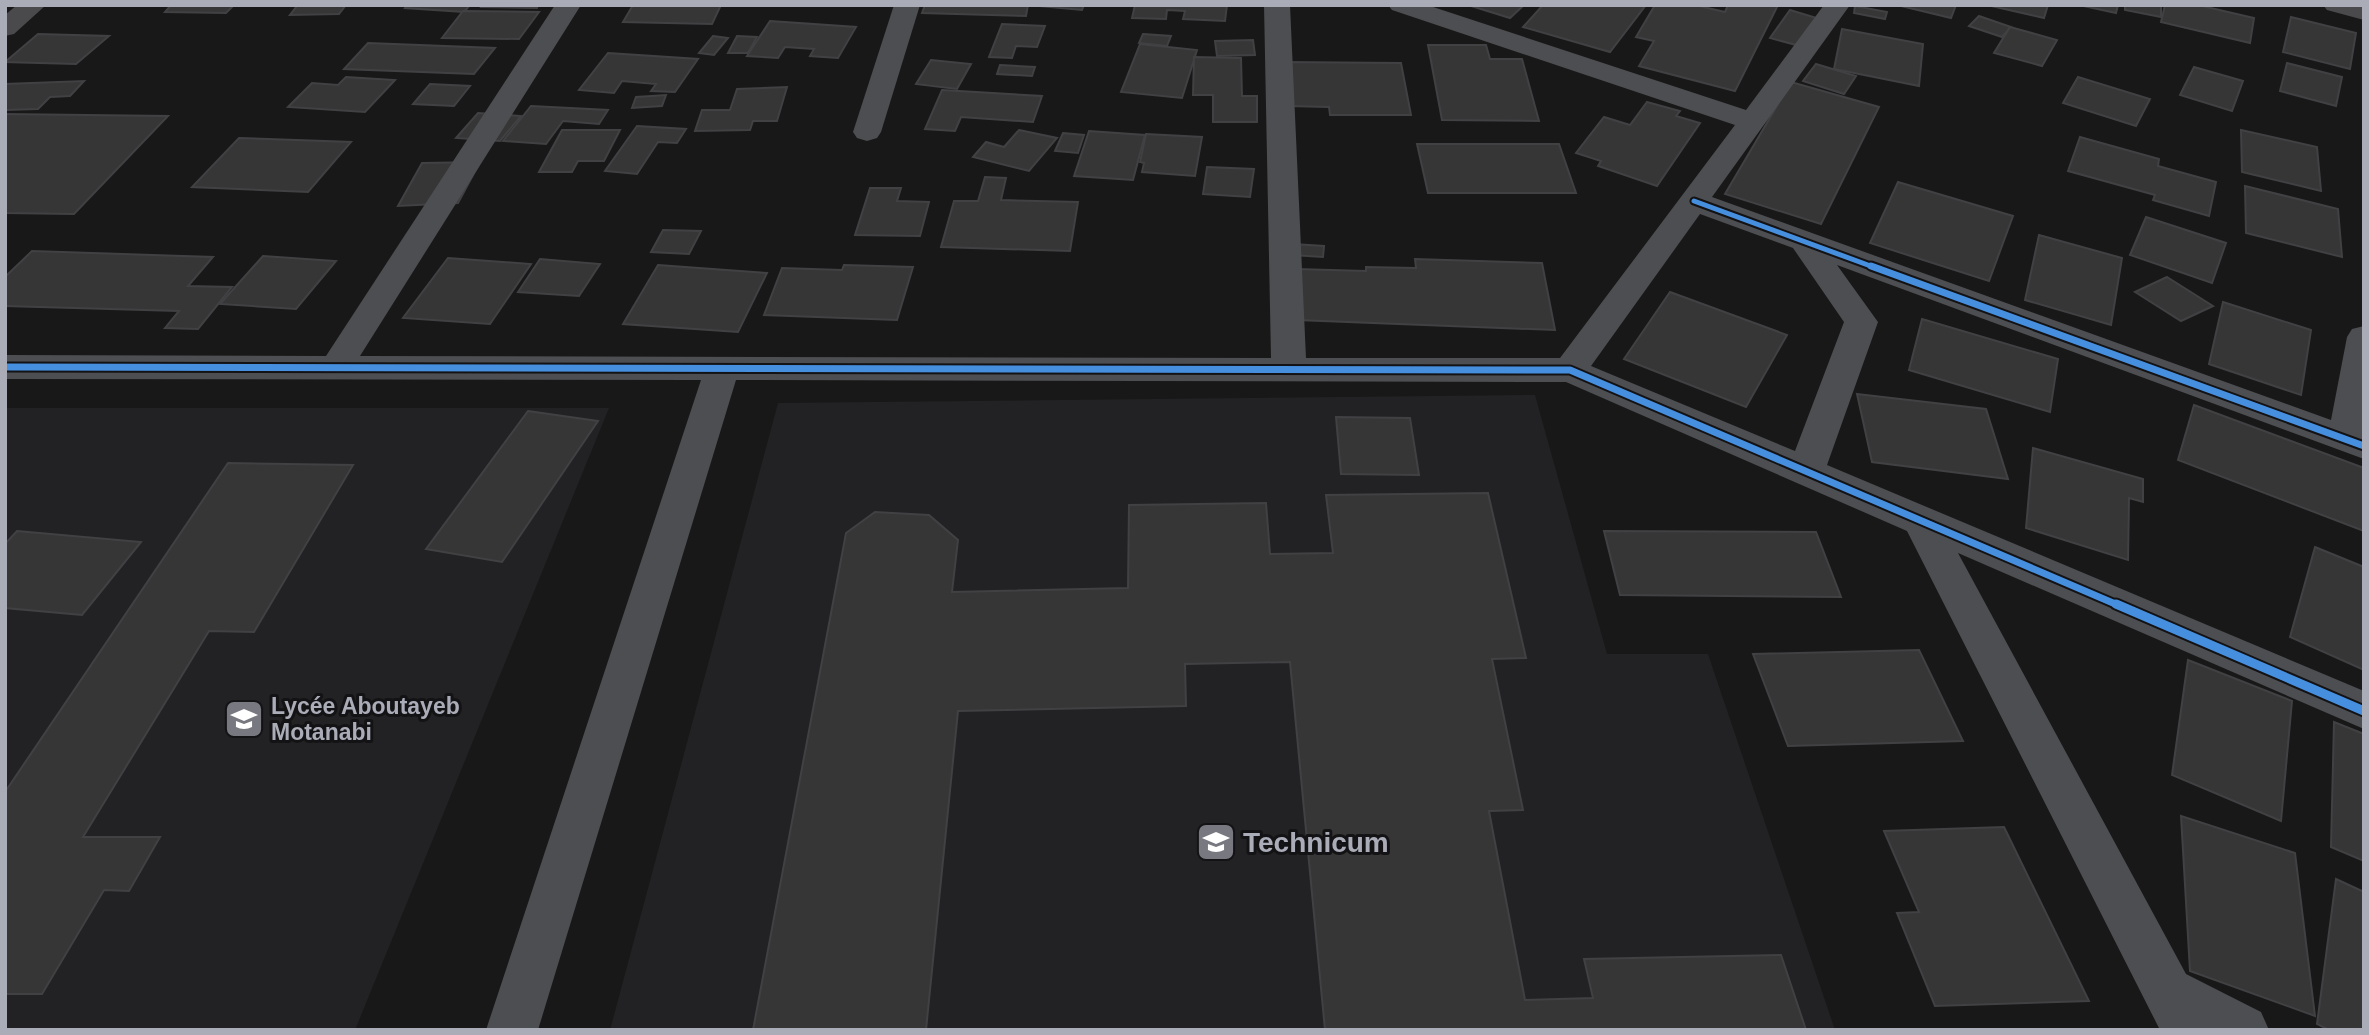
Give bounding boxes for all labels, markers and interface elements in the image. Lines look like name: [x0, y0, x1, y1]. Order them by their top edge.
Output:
place label: Lycée Aboutayeb Motanabi: [271, 693, 460, 745]
school or university icon: Lycée Aboutayeb Motanabi: [223, 698, 265, 740]
school or university icon: Technicum: [1195, 821, 1237, 863]
place label: Technicum: [1243, 827, 1389, 858]

